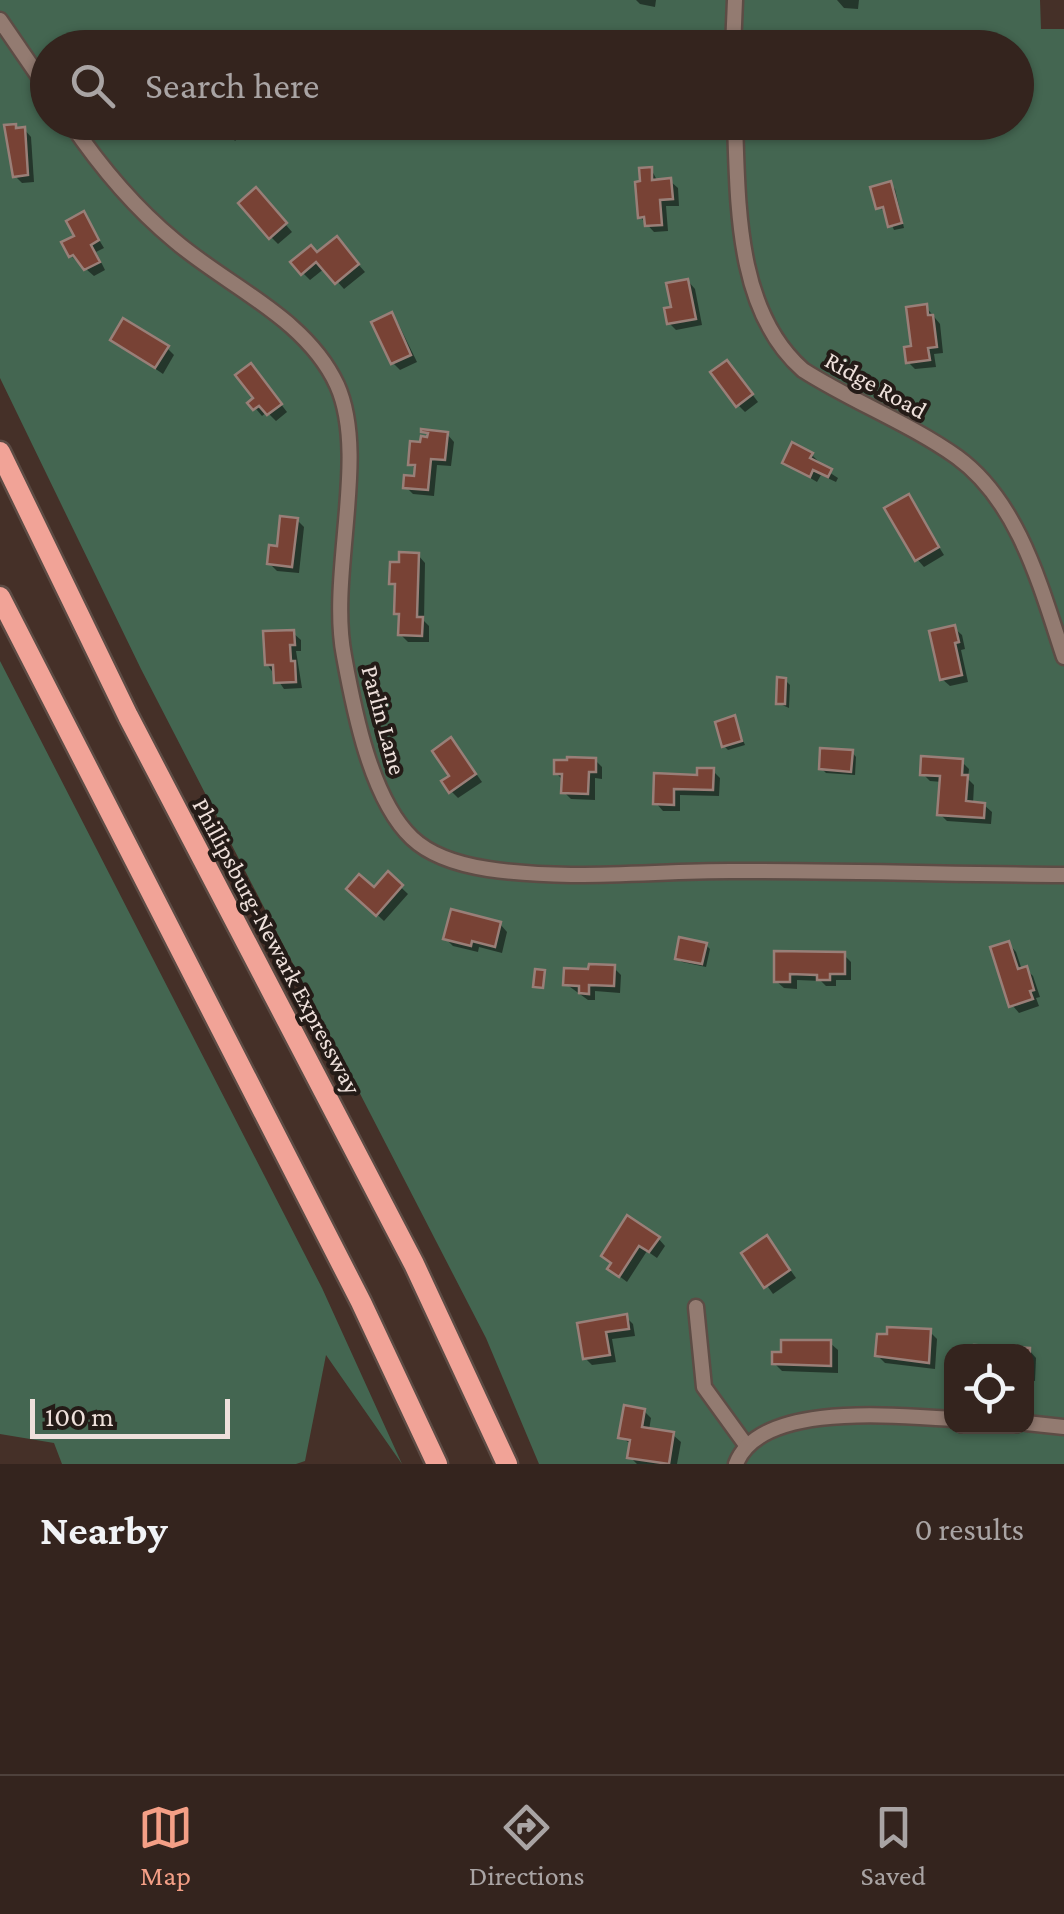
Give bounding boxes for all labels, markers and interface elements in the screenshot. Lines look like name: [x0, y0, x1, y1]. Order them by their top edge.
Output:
search box: [30, 30, 1034, 140]
icon: search: [65, 58, 120, 113]
text: Search here: [145, 64, 319, 106]
street label: Ridge Road: [820, 346, 931, 425]
street label: Parlin Lane: [356, 662, 412, 778]
street label: Phillipsburg-Newark Expressway: [186, 794, 367, 1099]
map controls: [944, 1344, 1034, 1434]
button: locate: [944, 1344, 1034, 1434]
scale bar: [30, 1394, 230, 1438]
text: 100 m: [45, 1401, 114, 1432]
text: Nearby: [40, 1506, 168, 1553]
text: 0 results: [914, 1511, 1024, 1547]
tab: Map: [138, 1800, 193, 1891]
tab: Directions: [469, 1800, 585, 1891]
tab: Saved: [860, 1800, 926, 1891]

